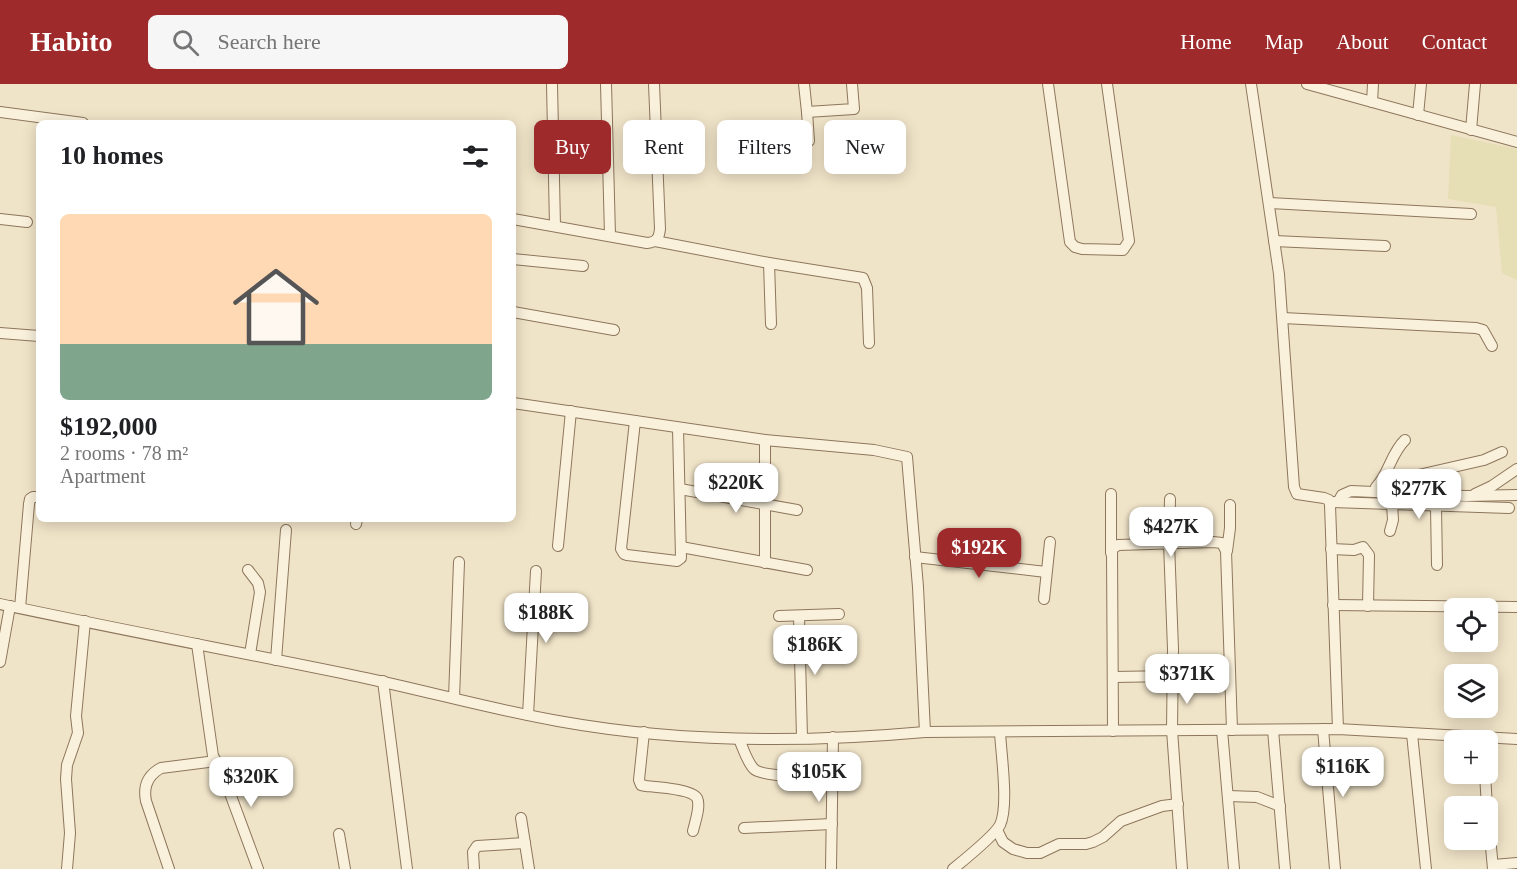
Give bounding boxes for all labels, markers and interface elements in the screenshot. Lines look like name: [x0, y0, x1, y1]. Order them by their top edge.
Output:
search box: [148, 15, 568, 69]
text: Habito: [30, 26, 112, 57]
icon: search: [169, 26, 202, 59]
text: Search here: [217, 29, 321, 54]
text: Home: [1180, 30, 1232, 54]
text: Map: [1265, 30, 1303, 54]
text: About: [1336, 30, 1389, 54]
text: Contact: [1422, 30, 1487, 54]
chip: Buy: [534, 120, 611, 174]
chip: Rent: [623, 120, 705, 174]
chip: Filters: [717, 120, 812, 174]
chip: New: [824, 120, 906, 174]
icon: filters: [459, 140, 492, 173]
text: 10 homes: [60, 141, 163, 170]
icon: home: [222, 253, 330, 361]
text: $192,000: [60, 412, 158, 441]
text: 2 rooms · 78 m²: [60, 442, 188, 464]
pin: $220K: [694, 463, 778, 514]
text: Apartment: [60, 465, 146, 487]
pin: $277K: [1377, 469, 1461, 520]
text: $220K: [708, 471, 764, 493]
text: $277K: [1391, 477, 1447, 499]
pin: $427K: [1129, 507, 1213, 558]
text: $427K: [1143, 515, 1199, 537]
pin: $192K: [937, 528, 1021, 579]
text: $192K: [951, 536, 1007, 558]
pin: $188K: [504, 593, 588, 644]
map controls: [1444, 598, 1498, 850]
button: locate: [1444, 598, 1498, 652]
text: $188K: [518, 601, 574, 623]
pin: $186K: [773, 625, 857, 676]
text: $186K: [787, 633, 843, 655]
pin: $371K: [1145, 654, 1229, 705]
text: $371K: [1159, 662, 1215, 684]
button: layers: [1444, 664, 1498, 718]
button: +: [1444, 730, 1498, 784]
pin: $116K: [1301, 747, 1385, 798]
pin: $105K: [777, 752, 861, 803]
text: $116K: [1316, 755, 1370, 777]
pin: $320K: [209, 757, 293, 808]
text: $105K: [791, 760, 847, 782]
text: $320K: [223, 765, 279, 787]
button: −: [1444, 796, 1498, 850]

